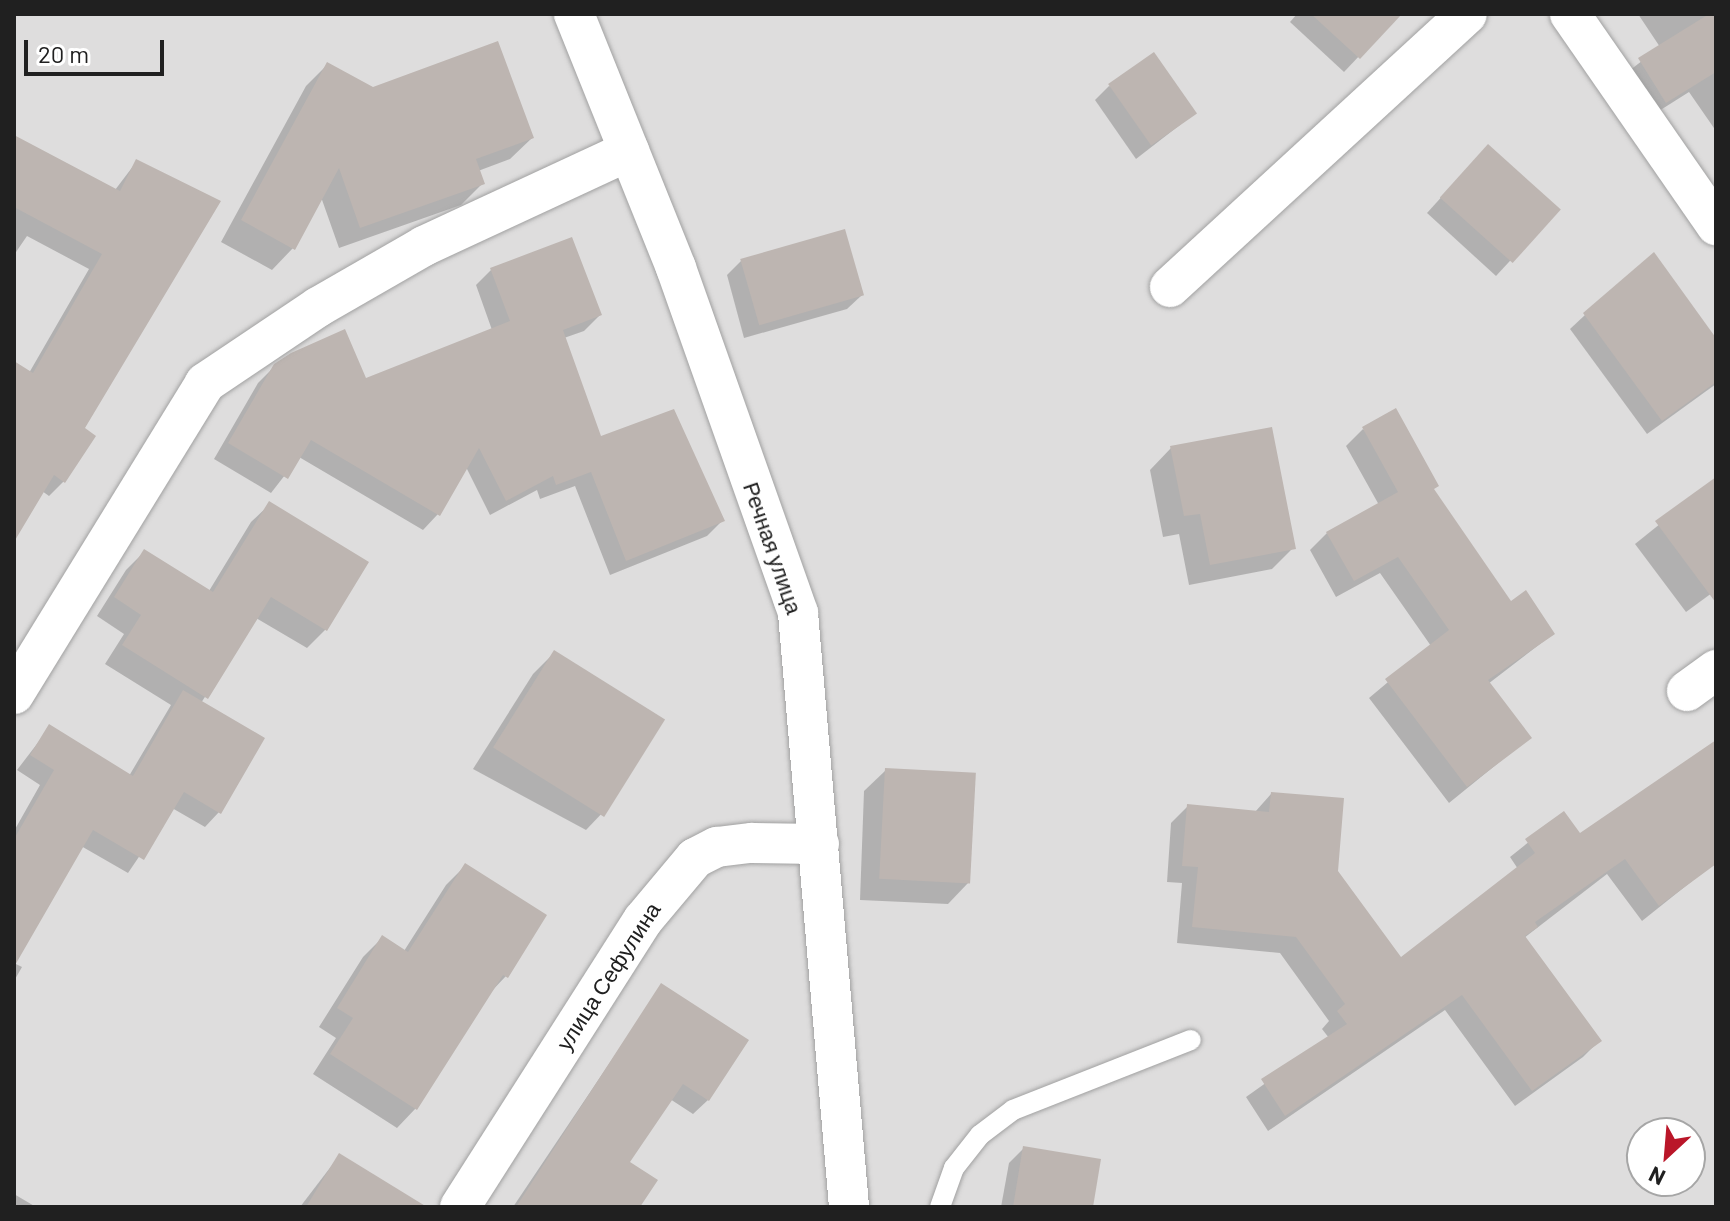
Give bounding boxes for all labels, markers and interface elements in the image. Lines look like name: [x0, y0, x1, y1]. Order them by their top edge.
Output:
scale bar: [28, 24, 168, 74]
text: 20 m: [38, 39, 89, 68]
street label: Речная улица: [738, 479, 808, 617]
street label: улица Сефулина: [550, 897, 666, 1055]
north arrow: [1626, 1117, 1706, 1197]
text: N: [1644, 1162, 1669, 1192]

